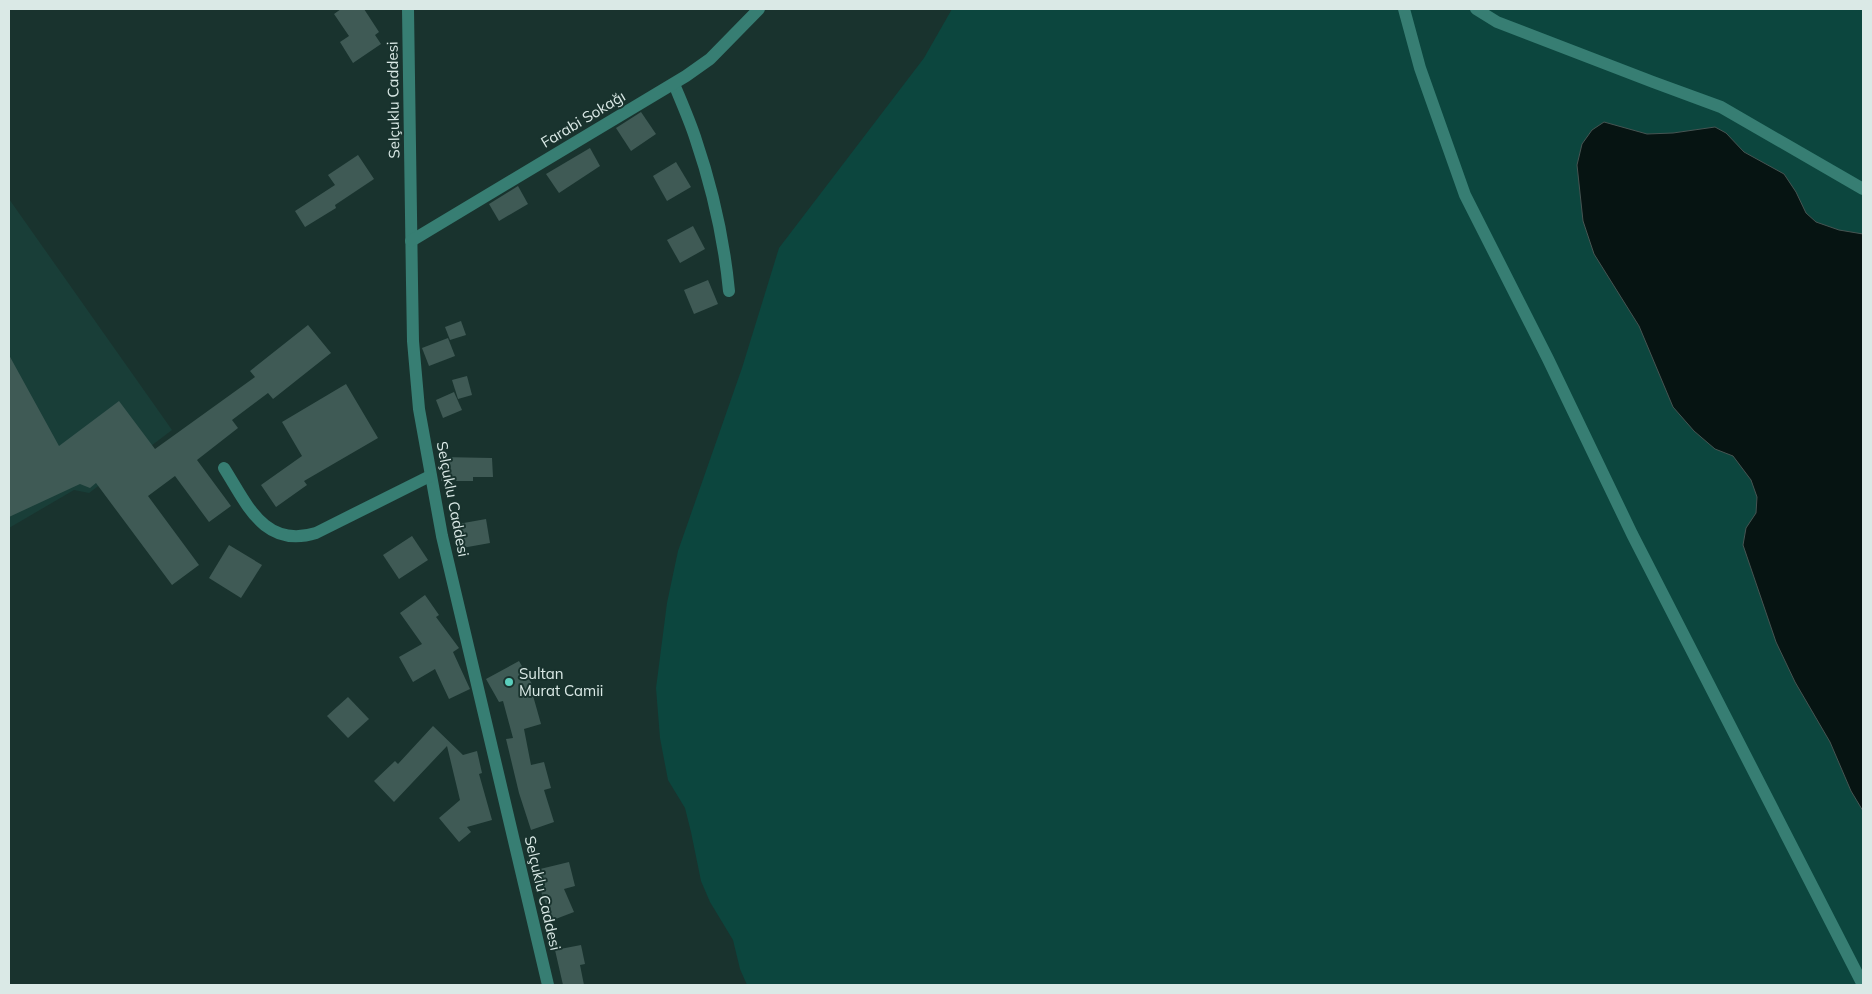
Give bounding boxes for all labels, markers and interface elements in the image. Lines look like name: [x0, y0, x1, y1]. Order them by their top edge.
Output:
street label: Selçuklu Caddesi: [382, 41, 404, 159]
street label: Farabi Sokağı: [537, 86, 629, 152]
street label: Selçuklu Caddesi: [432, 440, 474, 558]
place label: Sultan Murat Camii: [519, 664, 603, 700]
marker: Sultan Murat Camii: [503, 676, 515, 688]
street label: Selçuklu Caddesi: [521, 834, 565, 952]

